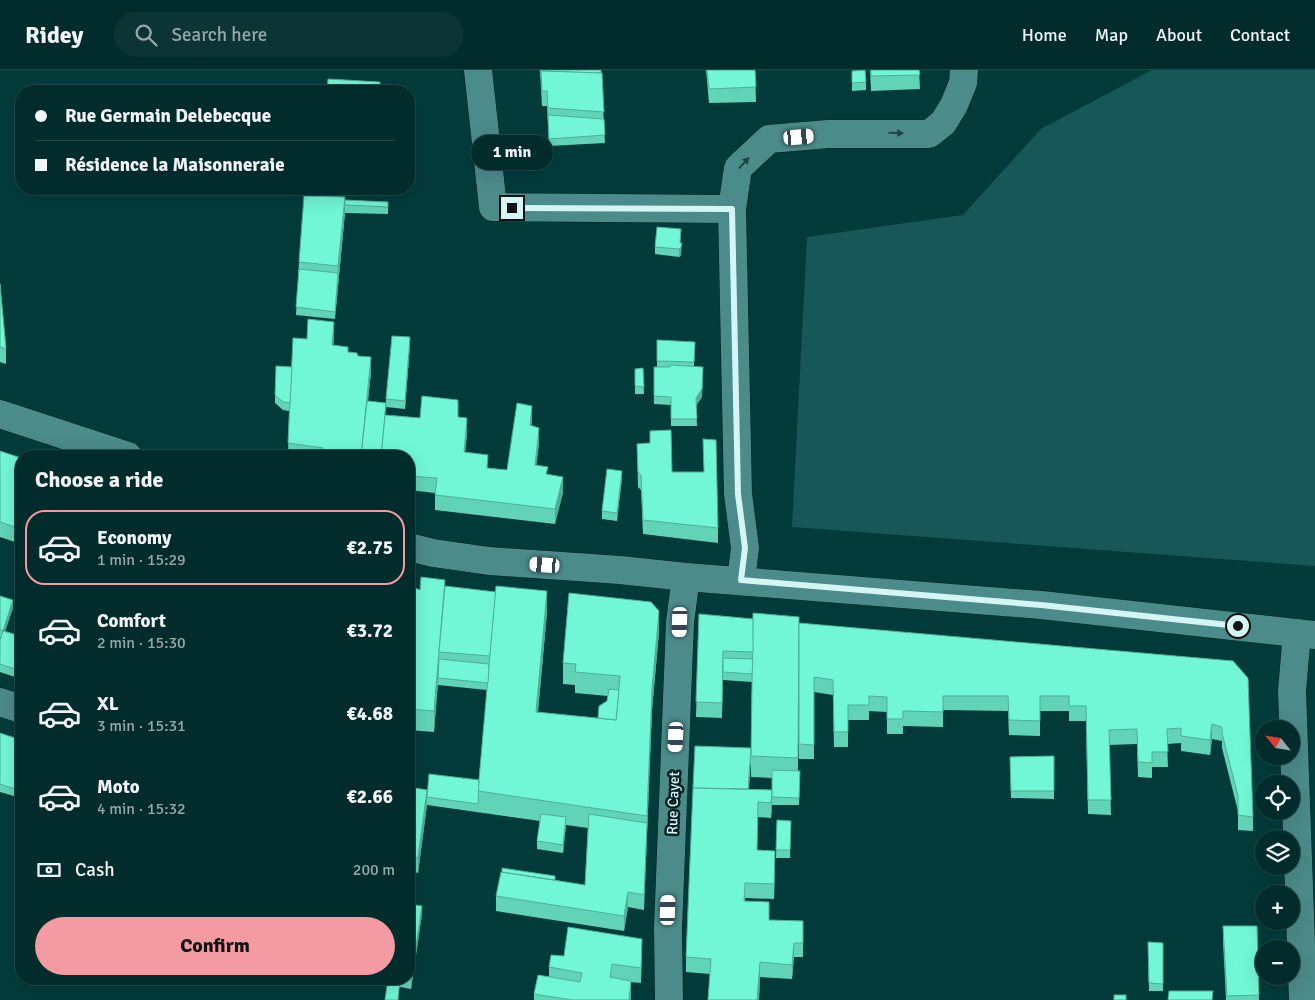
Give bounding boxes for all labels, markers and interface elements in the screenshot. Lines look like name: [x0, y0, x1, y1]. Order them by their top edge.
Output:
search box: [114, 12, 464, 57]
text: Ridey: [25, 20, 84, 50]
icon: search: [132, 21, 160, 49]
text: Search here: [172, 23, 267, 47]
text: Home: [1022, 24, 1067, 46]
text: Map: [1095, 24, 1128, 46]
text: About: [1156, 24, 1202, 46]
text: Contact: [1230, 24, 1290, 46]
text: Rue Germain Delebecque: [65, 104, 271, 128]
car: [783, 128, 814, 146]
one-way arrow: [889, 130, 905, 138]
callout: 1 min: [471, 136, 553, 170]
text: 1 min: [493, 142, 531, 162]
text: Résidence la Maisonneraie: [65, 153, 285, 177]
one-way arrow: [738, 158, 750, 170]
route end: [501, 197, 523, 219]
text: Choose a ride: [35, 466, 163, 493]
icon: car: [37, 525, 82, 570]
text: Economy: [97, 526, 171, 550]
text: €2.75: [347, 536, 393, 560]
text: 1 min · 15:29: [97, 550, 186, 570]
car: [529, 556, 560, 574]
car: [671, 607, 688, 637]
icon: car: [37, 608, 82, 653]
text: Comfort: [97, 609, 166, 633]
route start: [1227, 615, 1249, 637]
text: €3.72: [347, 619, 393, 643]
text: 2 min · 15:30: [97, 633, 186, 653]
icon: car: [37, 691, 82, 736]
text: XL: [97, 692, 119, 716]
text: €4.68: [347, 702, 393, 726]
text: 3 min · 15:31: [97, 716, 186, 736]
north arrow: [1255, 720, 1300, 765]
map controls: [1255, 720, 1300, 985]
car: [667, 722, 684, 752]
street label: Rue Cayet: [663, 771, 683, 835]
icon: car: [37, 774, 82, 819]
text: Moto: [97, 775, 140, 799]
button: locate: [1255, 775, 1300, 820]
text: €2.66: [347, 785, 393, 809]
text: 4 min · 15:32: [97, 799, 186, 819]
button: layers: [1255, 830, 1300, 875]
icon: cash: [35, 856, 63, 884]
text: Cash: [75, 858, 115, 882]
text: 200 m: [353, 860, 395, 880]
button: +: [1255, 885, 1300, 930]
car: [659, 895, 676, 925]
button: Confirm: [35, 917, 395, 975]
button: −: [1255, 940, 1300, 985]

